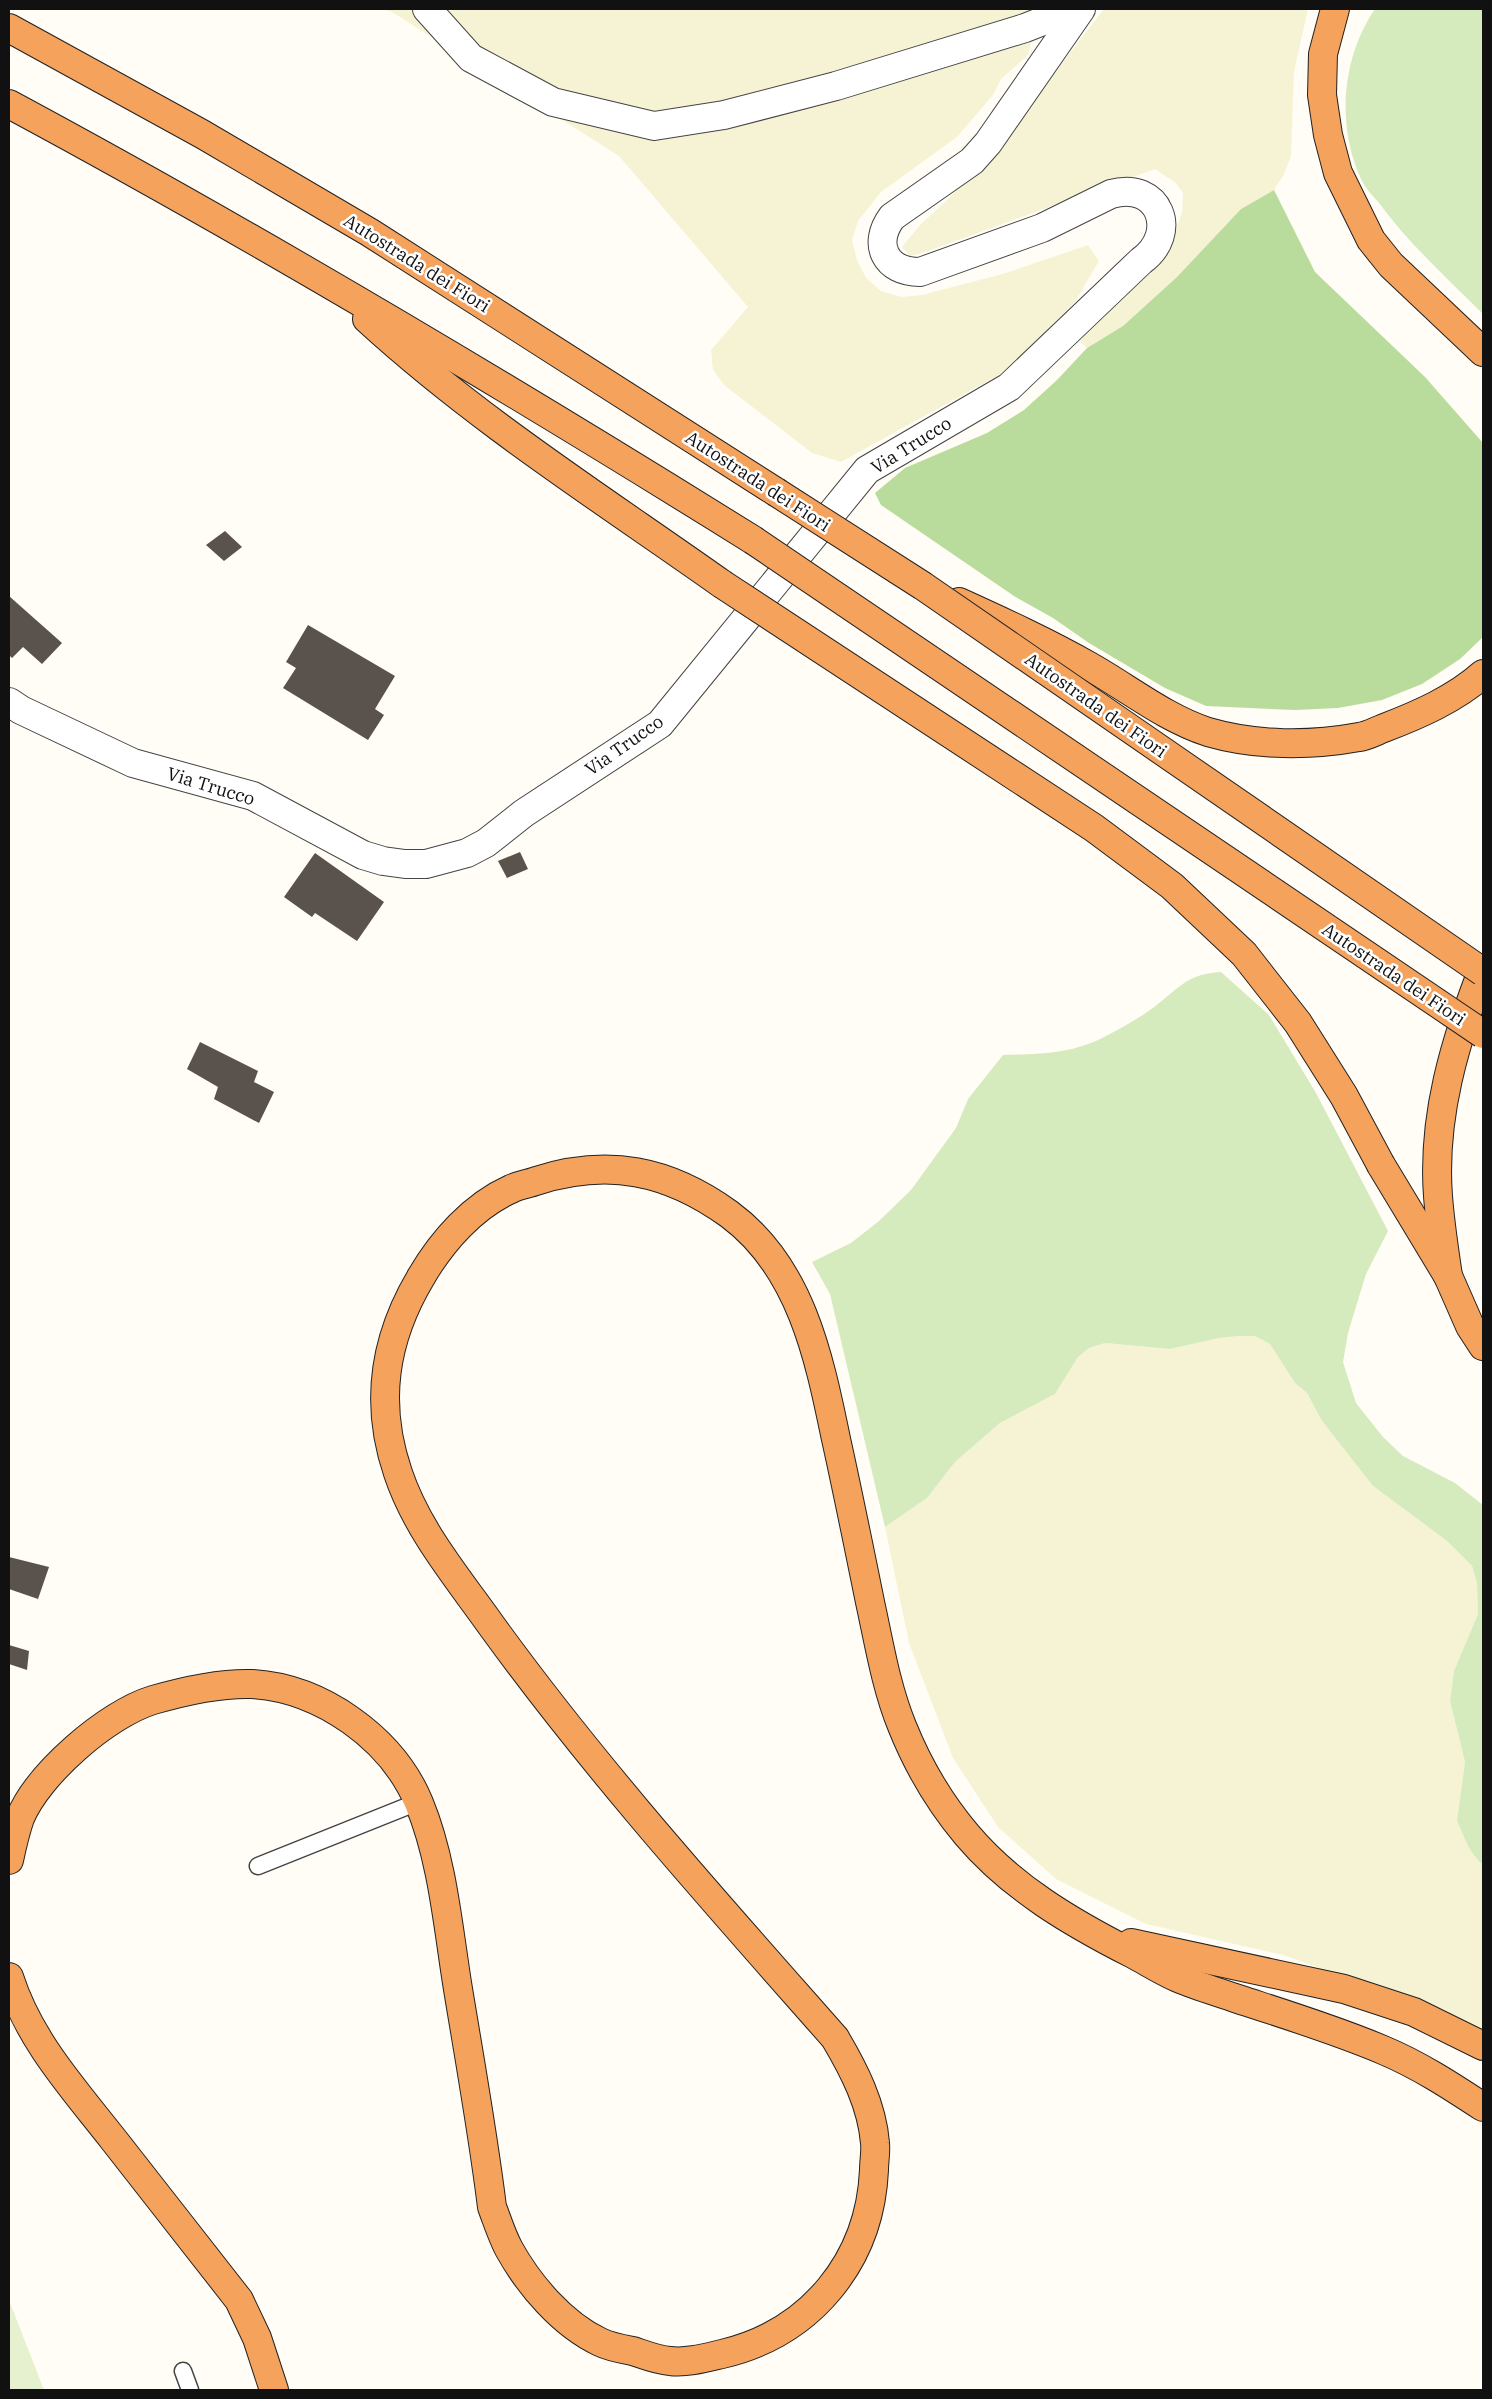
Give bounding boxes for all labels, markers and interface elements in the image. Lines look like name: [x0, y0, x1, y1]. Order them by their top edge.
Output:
street label: Autostrada dei Fiori: [340, 209, 495, 317]
street label: Via Trucco: [866, 411, 956, 479]
street label: Autostrada dei Fiori: [681, 426, 835, 537]
street label: Autostrada dei Fiori: [1021, 647, 1172, 763]
street label: Via Trucco: [580, 710, 668, 780]
street label: Via Trucco: [164, 762, 258, 810]
street label: Autostrada dei Fiori: [1318, 917, 1470, 1031]

